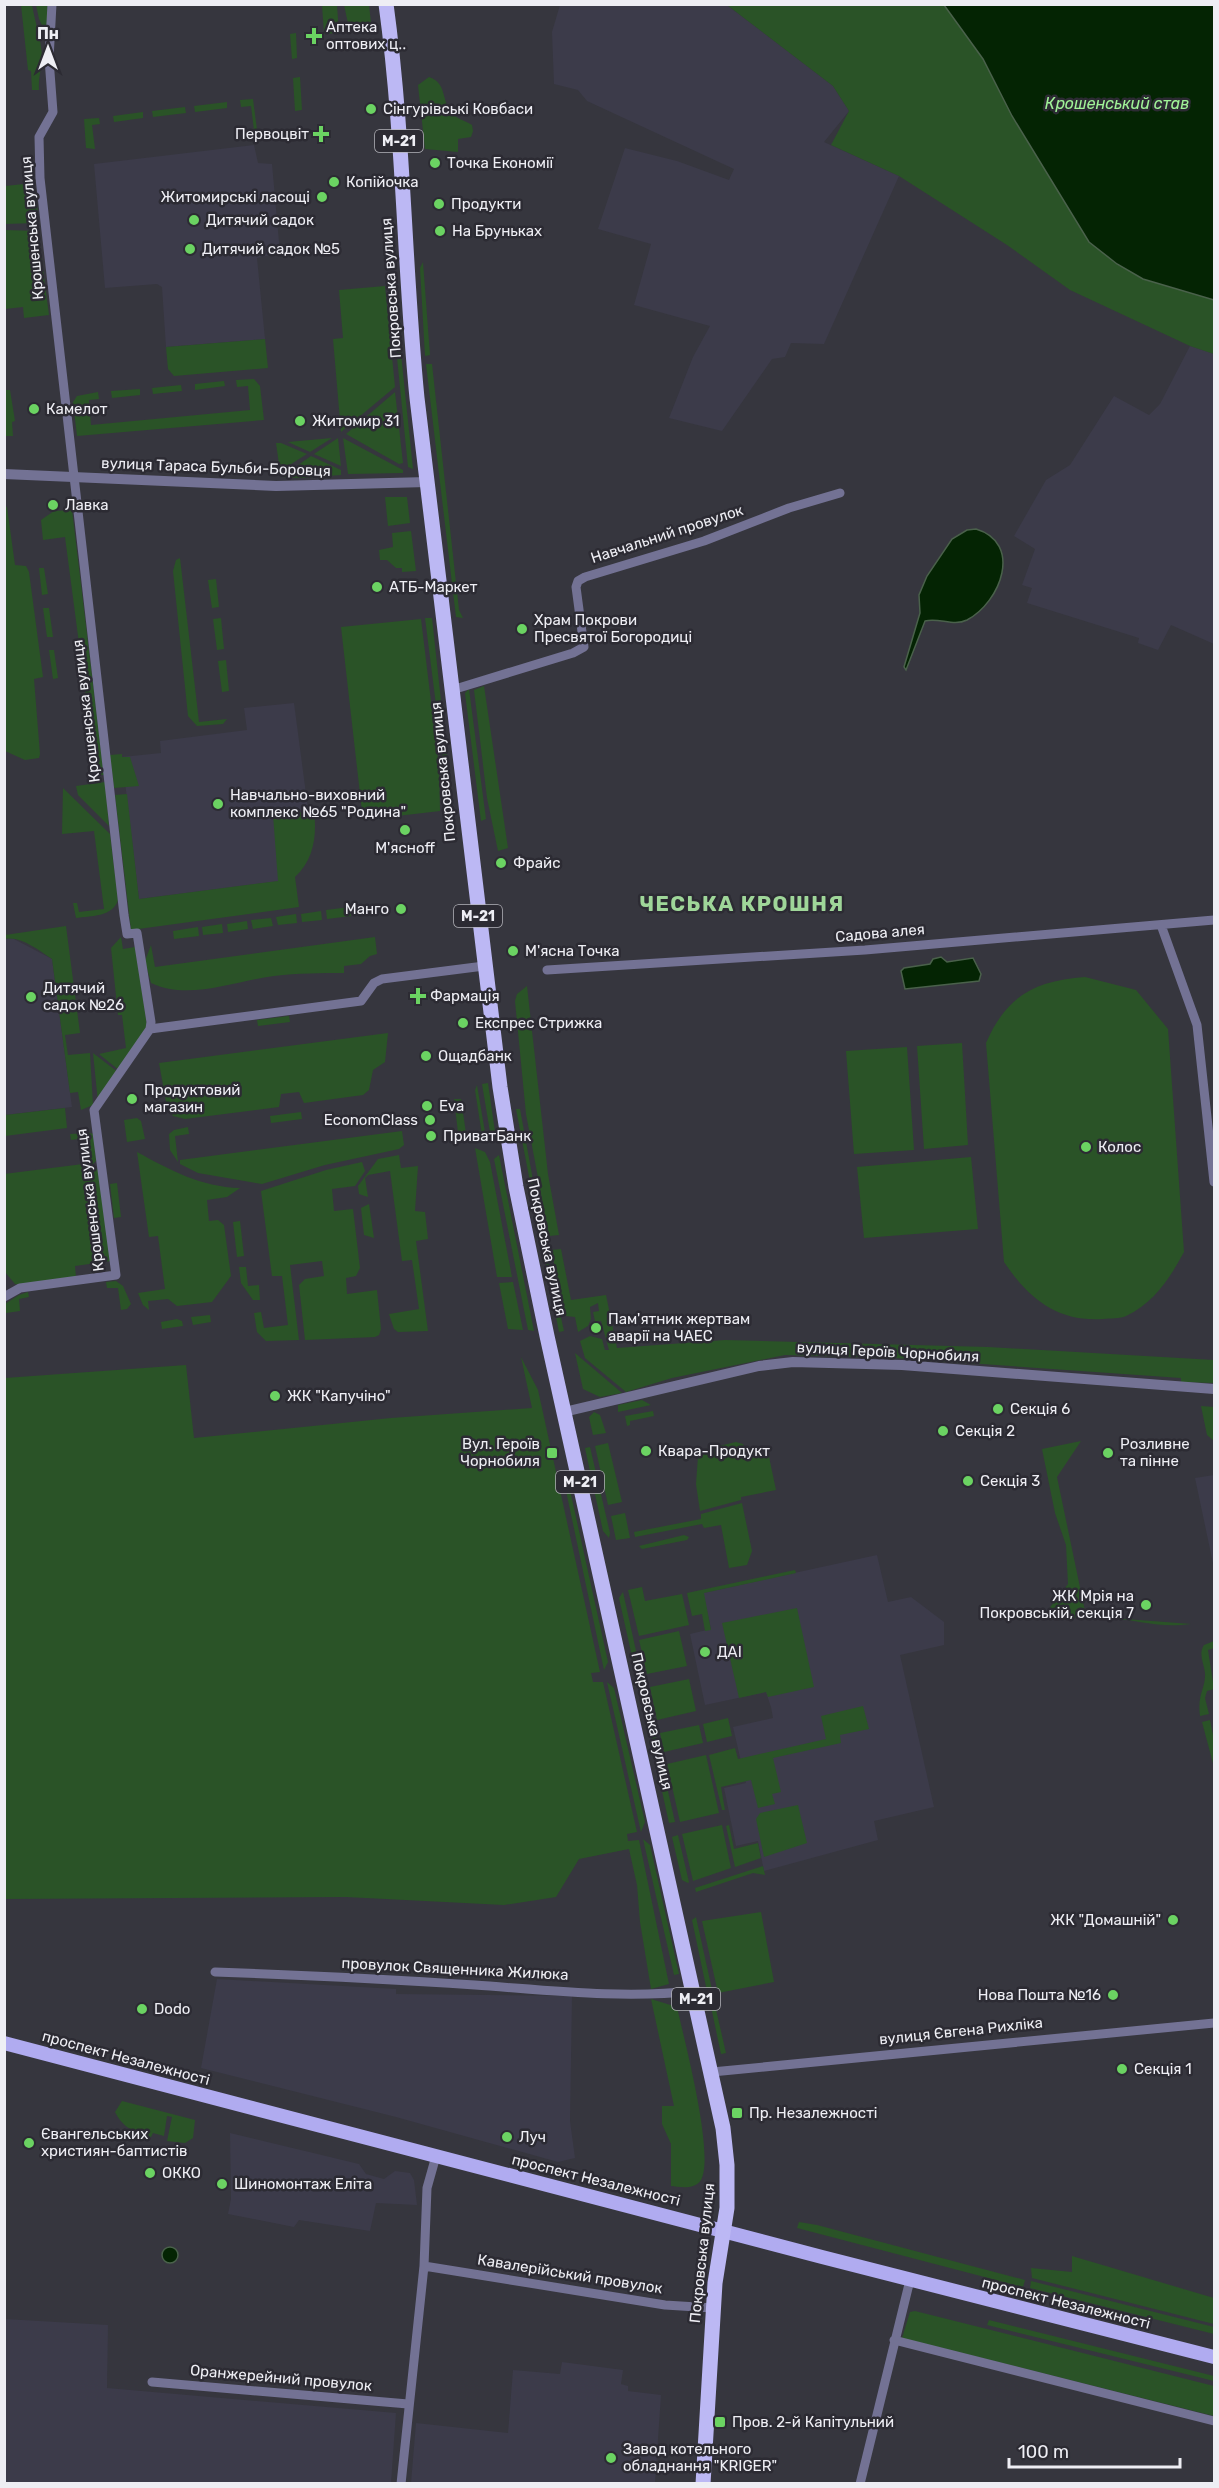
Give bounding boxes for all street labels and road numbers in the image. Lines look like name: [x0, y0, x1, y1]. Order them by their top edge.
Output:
road number: М-21: [375, 130, 423, 152]
street label: Крошенська вулиця: [17, 156, 47, 300]
street label: Покровська вулиця: [377, 217, 405, 359]
street label: вулиця Тараса Бульби-Боровця: [101, 454, 331, 480]
street label: Навчальний провулок: [589, 501, 745, 567]
street label: Крошенська вулиця: [68, 639, 104, 783]
street label: Покровська вулиця: [427, 701, 459, 843]
road number: М-21: [454, 905, 502, 927]
street label: Садова алея: [834, 920, 926, 946]
street label: Крошенська вулиця: [72, 1128, 108, 1272]
street label: Покровська вулиця: [524, 1176, 570, 1318]
street label: вулиця Героїв Чорнобиля: [796, 1338, 980, 1366]
road number: М-21: [556, 1471, 604, 1493]
street label: Покровська вулиця: [627, 1650, 677, 1792]
street label: провулок Священника Жилюка: [341, 1954, 569, 1984]
road number: М-21: [672, 1988, 720, 2010]
street label: вулиця Євгена Рихліка: [878, 2013, 1044, 2049]
street label: проспект Незалежності: [40, 2027, 212, 2089]
street label: проспект Незалежності: [510, 2150, 682, 2210]
street label: Покровська вулиця: [686, 2182, 718, 2324]
street label: Кавалерійський провулок: [476, 2250, 664, 2298]
street label: проспект Незалежності: [980, 2273, 1152, 2333]
street label: Оранжерейний провулок: [189, 2361, 373, 2395]

